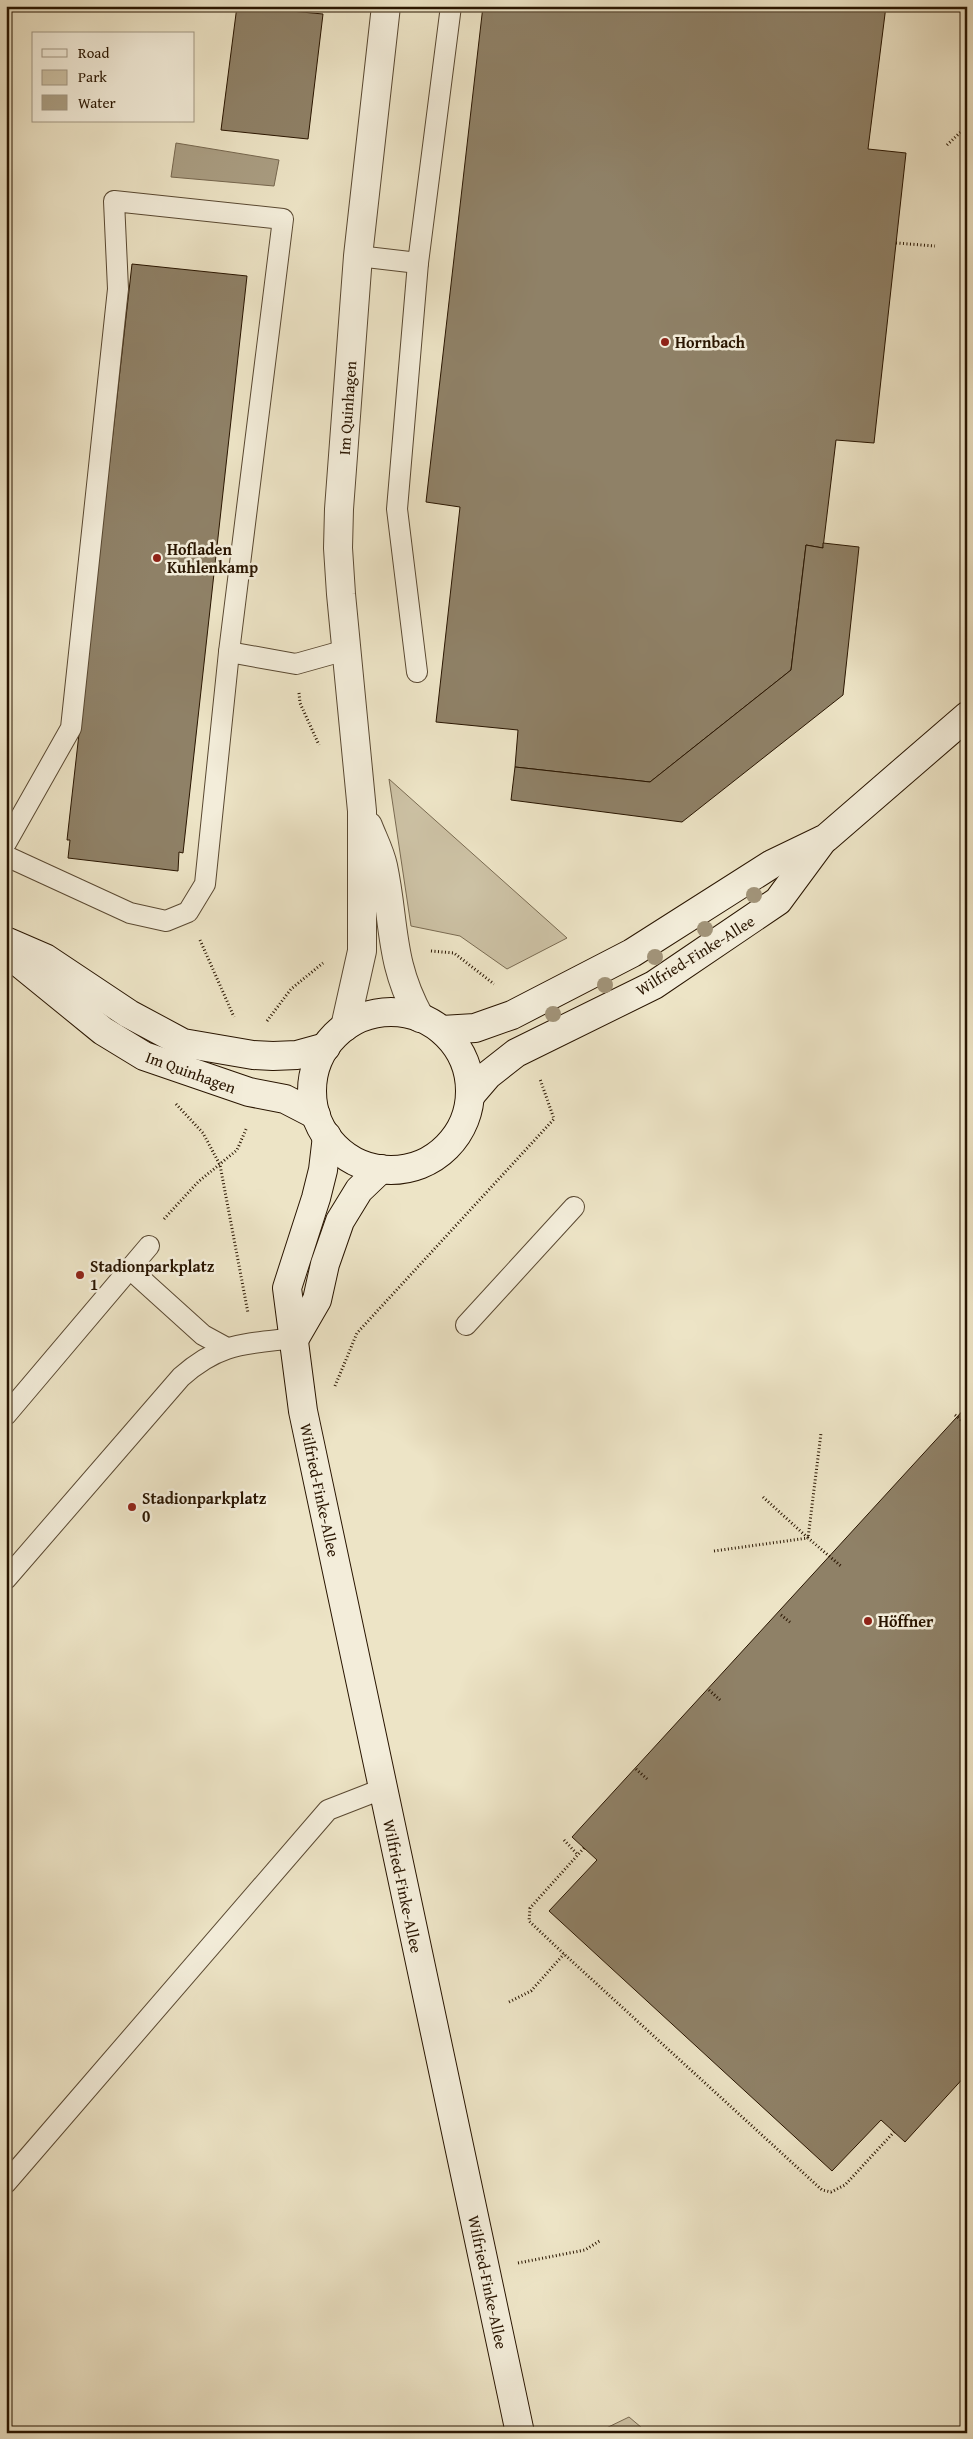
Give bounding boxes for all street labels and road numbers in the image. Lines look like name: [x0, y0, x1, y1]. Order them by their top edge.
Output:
street label: Im Quinhagen: [332, 360, 362, 456]
street label: Wilfried-Finke-Allee: [631, 909, 759, 1001]
street label: Im Quinhagen: [143, 1045, 239, 1099]
street label: Wilfried-Finke-Allee: [294, 1421, 346, 1559]
street label: Wilfried-Finke-Allee: [377, 1817, 429, 1955]
street label: Wilfried-Finke-Allee: [462, 2213, 514, 2351]

